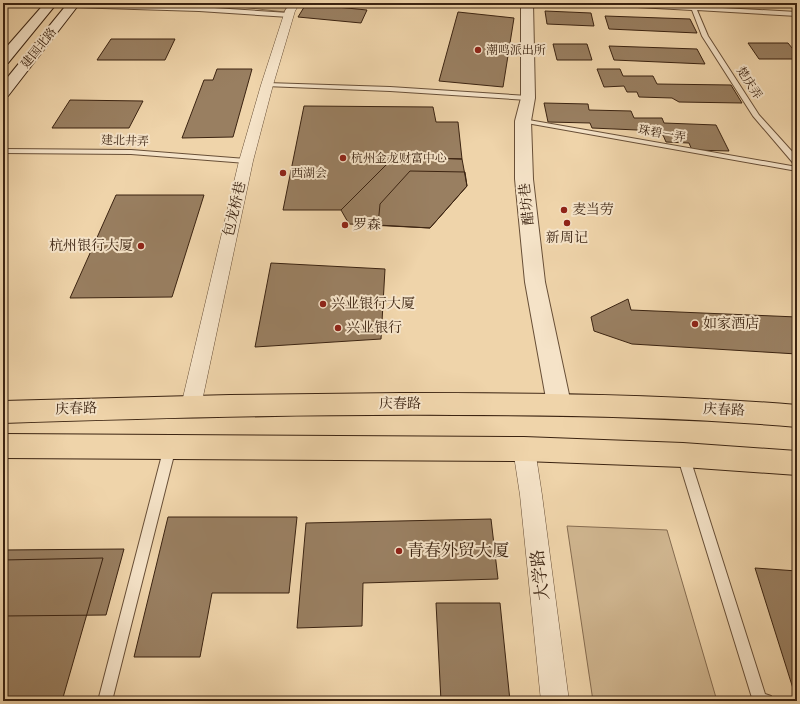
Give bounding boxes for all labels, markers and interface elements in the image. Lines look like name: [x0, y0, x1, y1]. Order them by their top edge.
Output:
street label: 建国北路: [18, 25, 60, 71]
place label: 潮鸣派出所: [486, 43, 546, 58]
marker: 潮鸣派出所: [473, 45, 483, 55]
street label: 楚庆弄: [733, 64, 765, 102]
street label: 珠碧一弄: [637, 122, 687, 146]
street label: 建北井弄: [101, 133, 149, 149]
place label: 杭州金龙财富中心: [351, 151, 447, 166]
marker: 杭州金龙财富中心: [338, 153, 348, 163]
place label: 西湖会: [291, 166, 327, 181]
marker: 西湖会: [278, 168, 288, 178]
street label: 包龙桥巷: [220, 180, 250, 238]
street label: 醋坊巷: [516, 182, 538, 226]
place label: 麦当劳: [572, 201, 614, 219]
marker: 麦当劳: [559, 205, 569, 215]
place label: 罗森: [353, 216, 381, 234]
marker: 新周记: [562, 218, 572, 228]
marker: 罗森: [340, 220, 350, 230]
place label: 新周记: [546, 229, 588, 247]
place label: 杭州银行大厦: [49, 237, 133, 255]
marker: 杭州银行大厦: [136, 241, 146, 251]
place label: 兴业银行大厦: [331, 295, 415, 313]
marker: 兴业银行大厦: [318, 299, 328, 309]
place label: 如家酒店: [703, 315, 759, 333]
place label: 兴业银行: [346, 319, 402, 337]
marker: 如家酒店: [690, 319, 700, 329]
marker: 兴业银行: [333, 323, 343, 333]
street label: 庆春路: [379, 395, 421, 413]
street label: 庆春路: [55, 399, 97, 419]
street label: 庆春路: [703, 400, 745, 420]
place label: 青春外贸大厦: [407, 541, 509, 562]
marker: 青春外贸大厦: [394, 546, 404, 556]
street label: 大学路: [527, 548, 555, 602]

